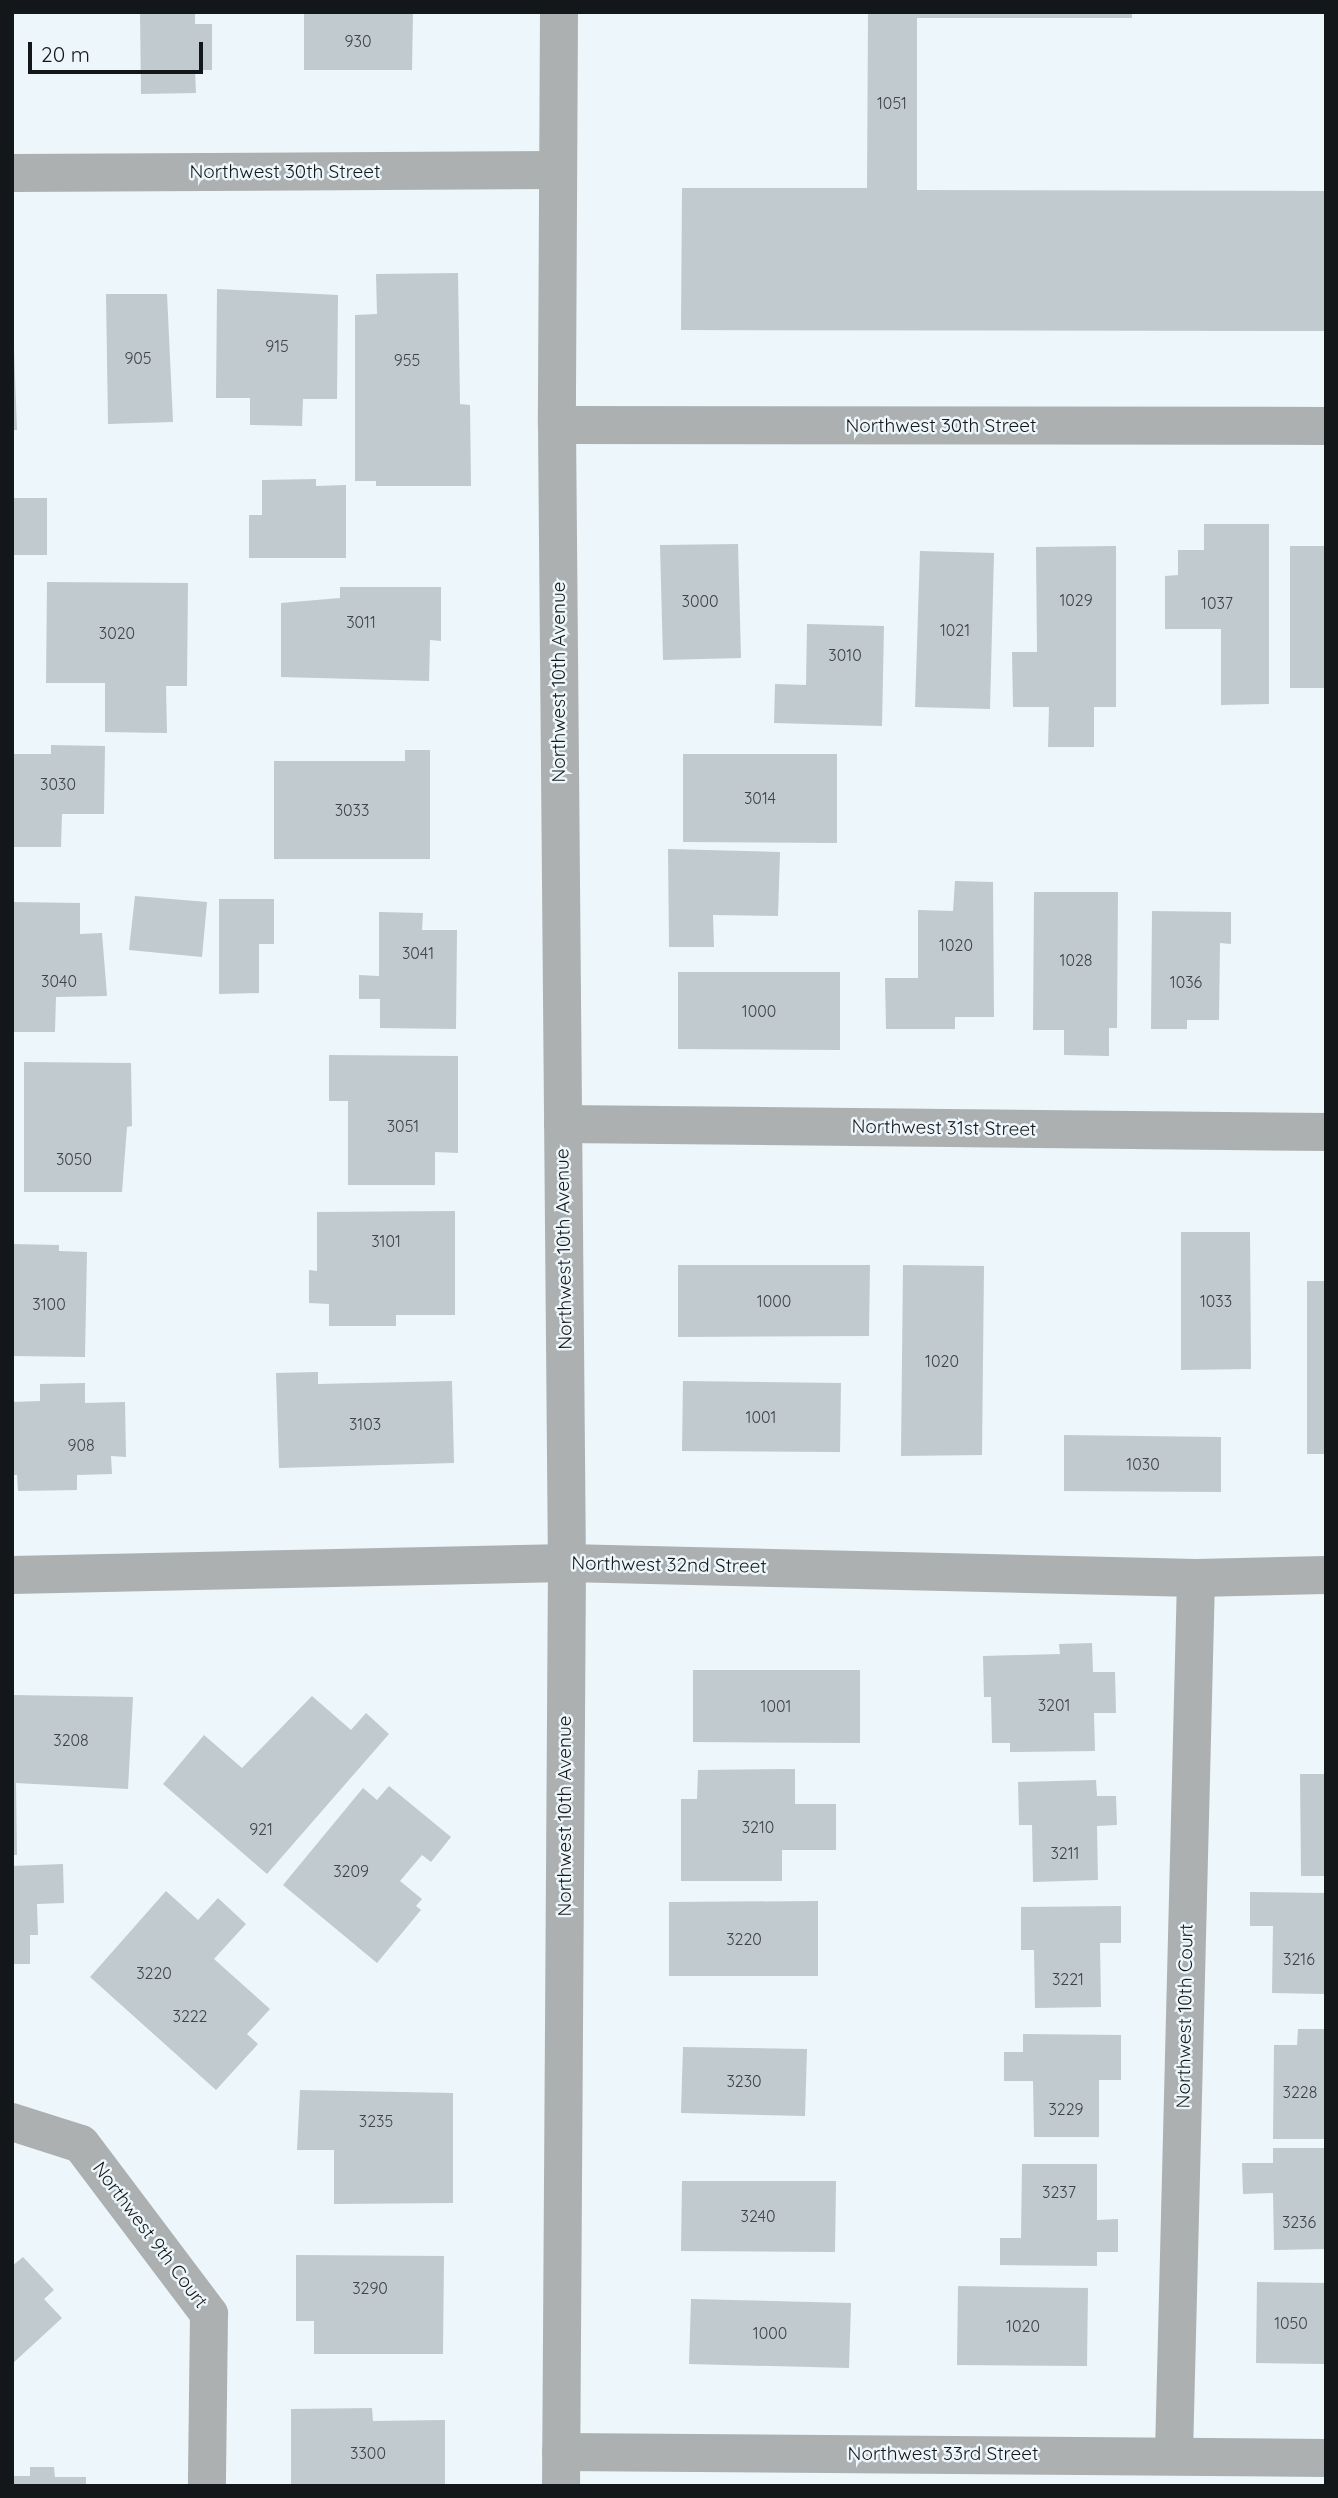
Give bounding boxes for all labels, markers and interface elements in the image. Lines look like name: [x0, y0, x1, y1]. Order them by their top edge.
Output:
scale bar: [32, 28, 206, 72]
house number: 930: [345, 31, 371, 51]
text: 20 m: [41, 41, 90, 67]
house number: 1051: [877, 93, 907, 113]
street label: Northwest 30th Street: [189, 161, 381, 183]
house number: 915: [265, 336, 289, 356]
house number: 905: [124, 348, 152, 368]
house number: 955: [394, 350, 420, 370]
street label: Northwest 30th Street: [845, 415, 1037, 437]
street label: Northwest 10th Avenue: [548, 581, 570, 783]
house number: 1029: [1059, 590, 1093, 610]
house number: 3000: [682, 591, 718, 611]
house number: 1037: [1201, 593, 1233, 613]
house number: 3011: [346, 612, 376, 632]
house number: 1021: [940, 620, 970, 640]
house number: 3020: [99, 623, 135, 643]
house number: 3010: [828, 645, 862, 665]
house number: 3030: [40, 774, 76, 794]
house number: 3014: [744, 788, 776, 808]
house number: 3033: [335, 800, 369, 820]
house number: 1020: [939, 935, 973, 955]
house number: 3041: [402, 943, 434, 963]
house number: 1028: [1060, 950, 1092, 970]
house number: 3040: [41, 971, 77, 991]
house number: 1036: [1170, 972, 1202, 992]
house number: 1000: [742, 1001, 776, 1021]
street label: Northwest 31st Street: [851, 1115, 1037, 1141]
house number: 3051: [387, 1116, 419, 1136]
street label: Northwest 10th Avenue: [551, 1148, 577, 1350]
house number: 3050: [56, 1149, 92, 1169]
house number: 3101: [371, 1231, 401, 1251]
house number: 1000: [757, 1291, 791, 1311]
house number: 1033: [1200, 1291, 1232, 1311]
house number: 3100: [32, 1294, 66, 1314]
house number: 1020: [925, 1351, 959, 1371]
house number: 1001: [746, 1407, 776, 1427]
house number: 3103: [349, 1414, 381, 1434]
house number: 908: [67, 1435, 95, 1455]
house number: 1030: [1126, 1454, 1160, 1474]
street label: Northwest 32nd Street: [571, 1552, 767, 1578]
house number: 3201: [1038, 1695, 1070, 1715]
house number: 1001: [761, 1696, 791, 1716]
street label: Northwest 10th Avenue: [554, 1715, 576, 1917]
house number: 3208: [53, 1730, 89, 1750]
house number: 3210: [742, 1817, 774, 1837]
house number: 921: [249, 1819, 273, 1839]
house number: 3211: [1050, 1843, 1080, 1863]
house number: 3209: [333, 1861, 369, 1881]
street label: Northwest 10th Court: [1172, 1924, 1198, 2108]
house number: 3220: [726, 1929, 762, 1949]
house number: 3216: [1283, 1949, 1315, 1969]
house number: 3220: [136, 1963, 172, 1983]
house number: 3221: [1052, 1969, 1084, 1989]
house number: 3222: [173, 2006, 207, 2026]
house number: 3230: [726, 2071, 762, 2091]
house number: 3228: [1283, 2082, 1317, 2102]
house number: 3229: [1048, 2099, 1084, 2119]
house number: 3235: [359, 2111, 393, 2131]
street label: Northwest 9th Court: [88, 2158, 212, 2312]
house number: 3237: [1042, 2182, 1076, 2202]
house number: 3240: [741, 2206, 775, 2226]
house number: 3236: [1282, 2212, 1316, 2232]
house number: 3290: [352, 2278, 388, 2298]
house number: 1050: [1274, 2313, 1308, 2333]
house number: 1020: [1006, 2316, 1040, 2336]
house number: 1000: [753, 2323, 787, 2343]
house number: 3300: [350, 2443, 386, 2463]
street label: Northwest 33rd Street: [848, 2443, 1038, 2465]

